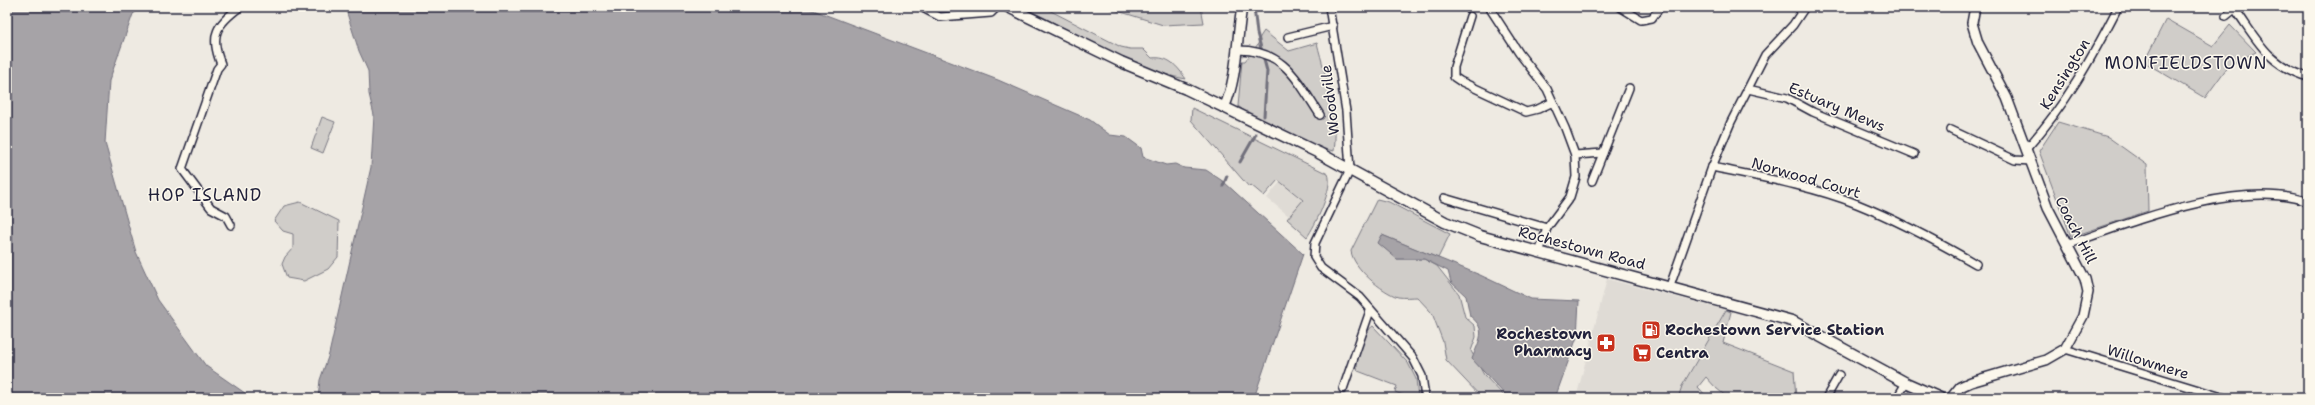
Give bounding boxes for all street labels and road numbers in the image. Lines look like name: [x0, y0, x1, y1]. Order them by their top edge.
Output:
street label: Kensington: [2035, 35, 2095, 113]
street label: Woodville: [1316, 64, 1344, 136]
street label: Estuary Mews: [1786, 78, 1888, 136]
street label: Norwood Court: [1749, 153, 1863, 203]
street label: Coach Hill: [2051, 193, 2102, 267]
street label: Rochestown Road: [1516, 221, 1648, 275]
street label: Willowmere: [2104, 340, 2192, 384]

